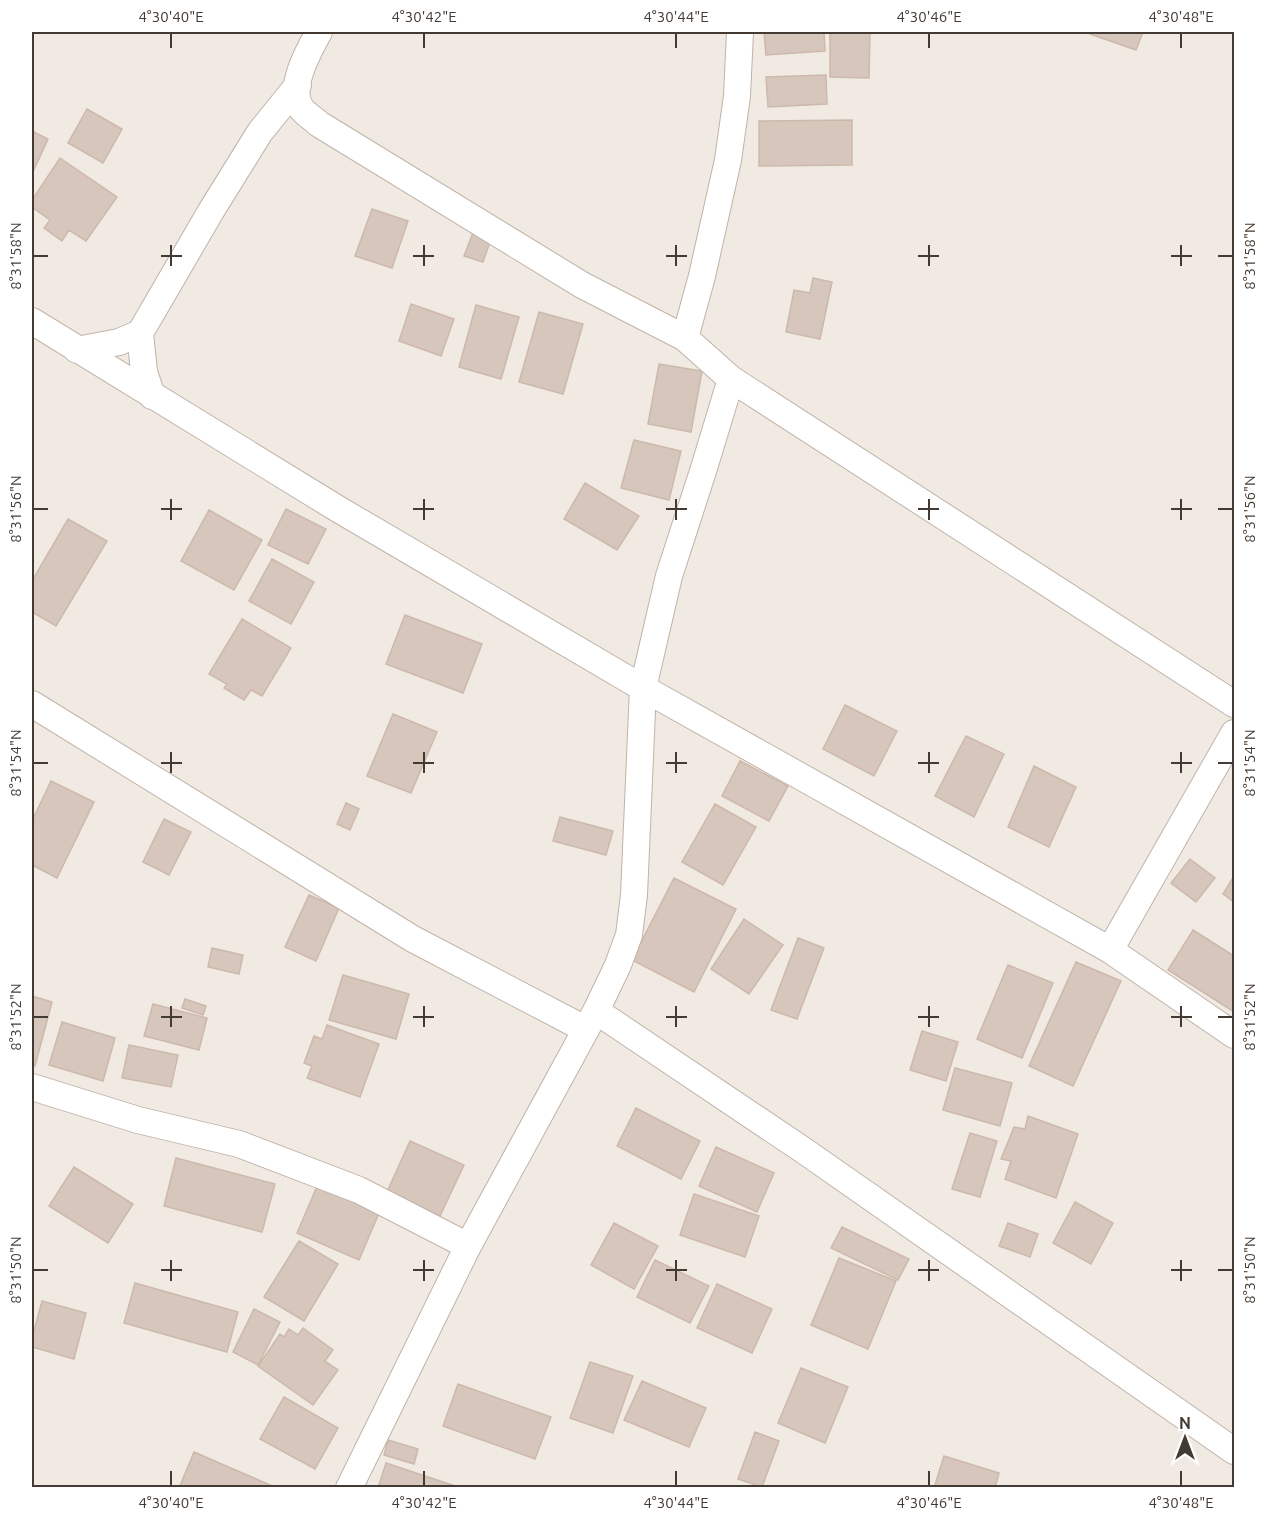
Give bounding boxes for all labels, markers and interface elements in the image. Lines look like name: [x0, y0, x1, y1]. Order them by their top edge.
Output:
text: 4°30'40"E: [138, 8, 204, 25]
text: 4°30'42"E: [391, 8, 457, 25]
text: 4°30'44"E: [643, 8, 709, 25]
text: 4°30'46"E: [896, 8, 962, 25]
text: 4°30'48"E: [1148, 8, 1214, 25]
text: 8°31'58"N: [7, 222, 24, 290]
text: 8°31'58"N: [1241, 222, 1258, 290]
text: 8°31'56"N: [7, 475, 24, 543]
text: 8°31'56"N: [1241, 475, 1258, 543]
text: 8°31'54"N: [7, 729, 24, 797]
text: 8°31'54"N: [1241, 729, 1258, 797]
text: 8°31'52"N: [7, 983, 24, 1051]
text: 8°31'52"N: [1241, 983, 1258, 1051]
text: 8°31'50"N: [7, 1236, 24, 1304]
text: 8°31'50"N: [1241, 1236, 1258, 1304]
north arrow: [1155, 1408, 1215, 1468]
text: N: [1179, 1414, 1191, 1432]
text: 4°30'40"E: [138, 1494, 204, 1511]
text: 4°30'42"E: [391, 1494, 457, 1511]
text: 4°30'44"E: [643, 1494, 709, 1511]
text: 4°30'46"E: [896, 1494, 962, 1511]
text: 4°30'48"E: [1148, 1494, 1214, 1511]

